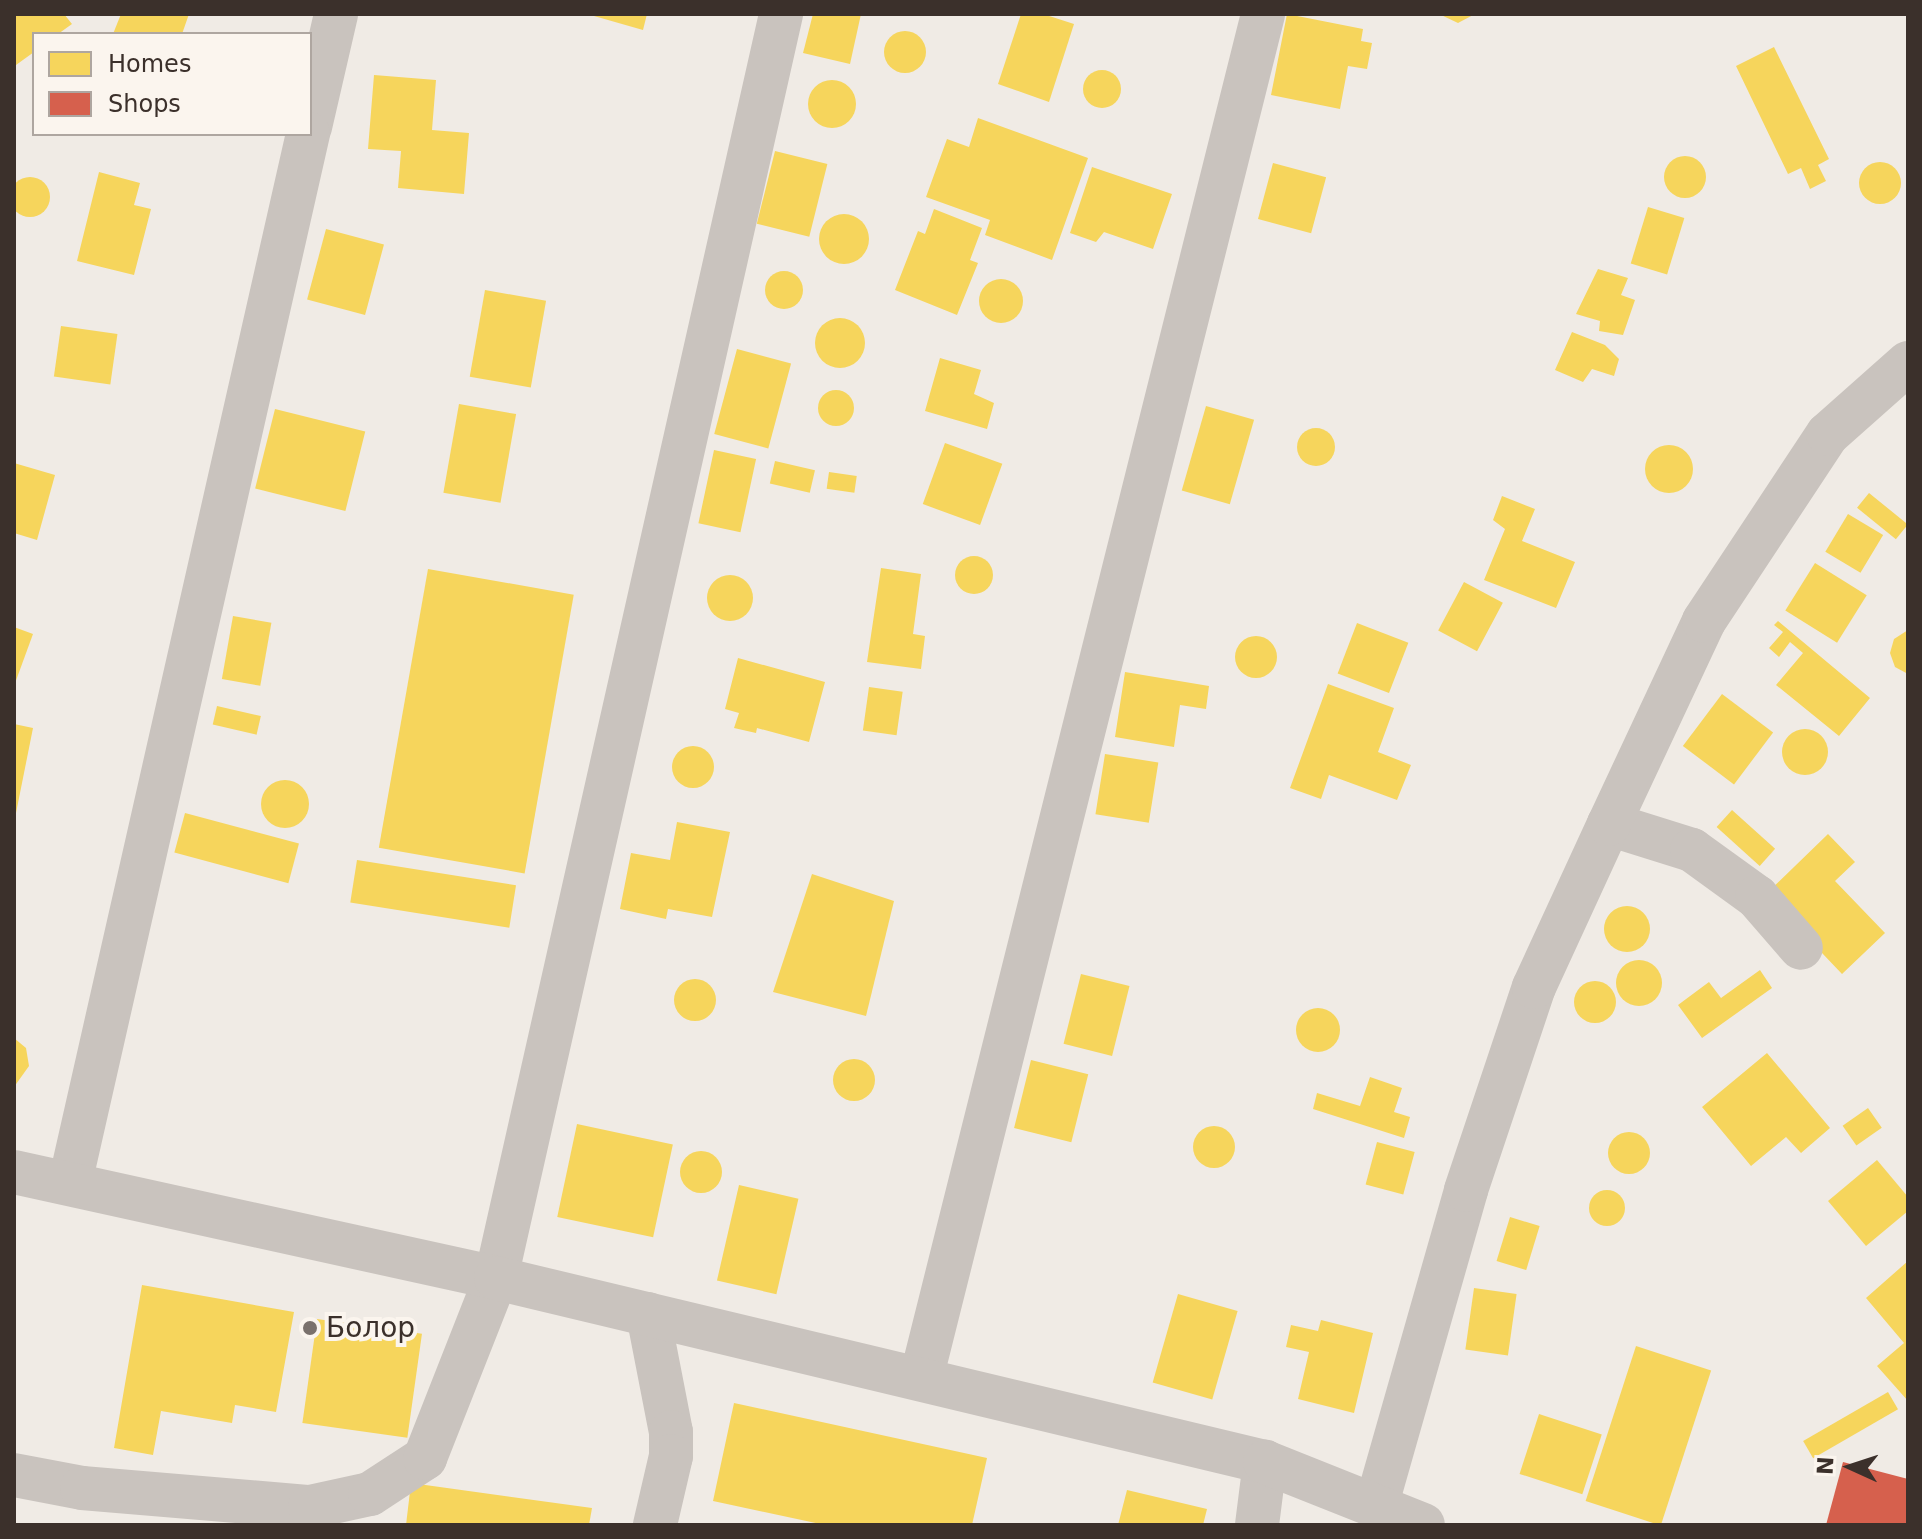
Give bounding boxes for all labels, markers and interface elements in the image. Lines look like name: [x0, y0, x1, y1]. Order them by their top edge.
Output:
legend: [32, 32, 312, 136]
text: Homes: [108, 50, 191, 78]
text: Shops: [108, 90, 181, 118]
place label: Болор: [326, 1311, 415, 1345]
marker: Болор: [301, 1319, 319, 1337]
north arrow: [1810, 1427, 1890, 1507]
text: N: [1813, 1456, 1838, 1476]

